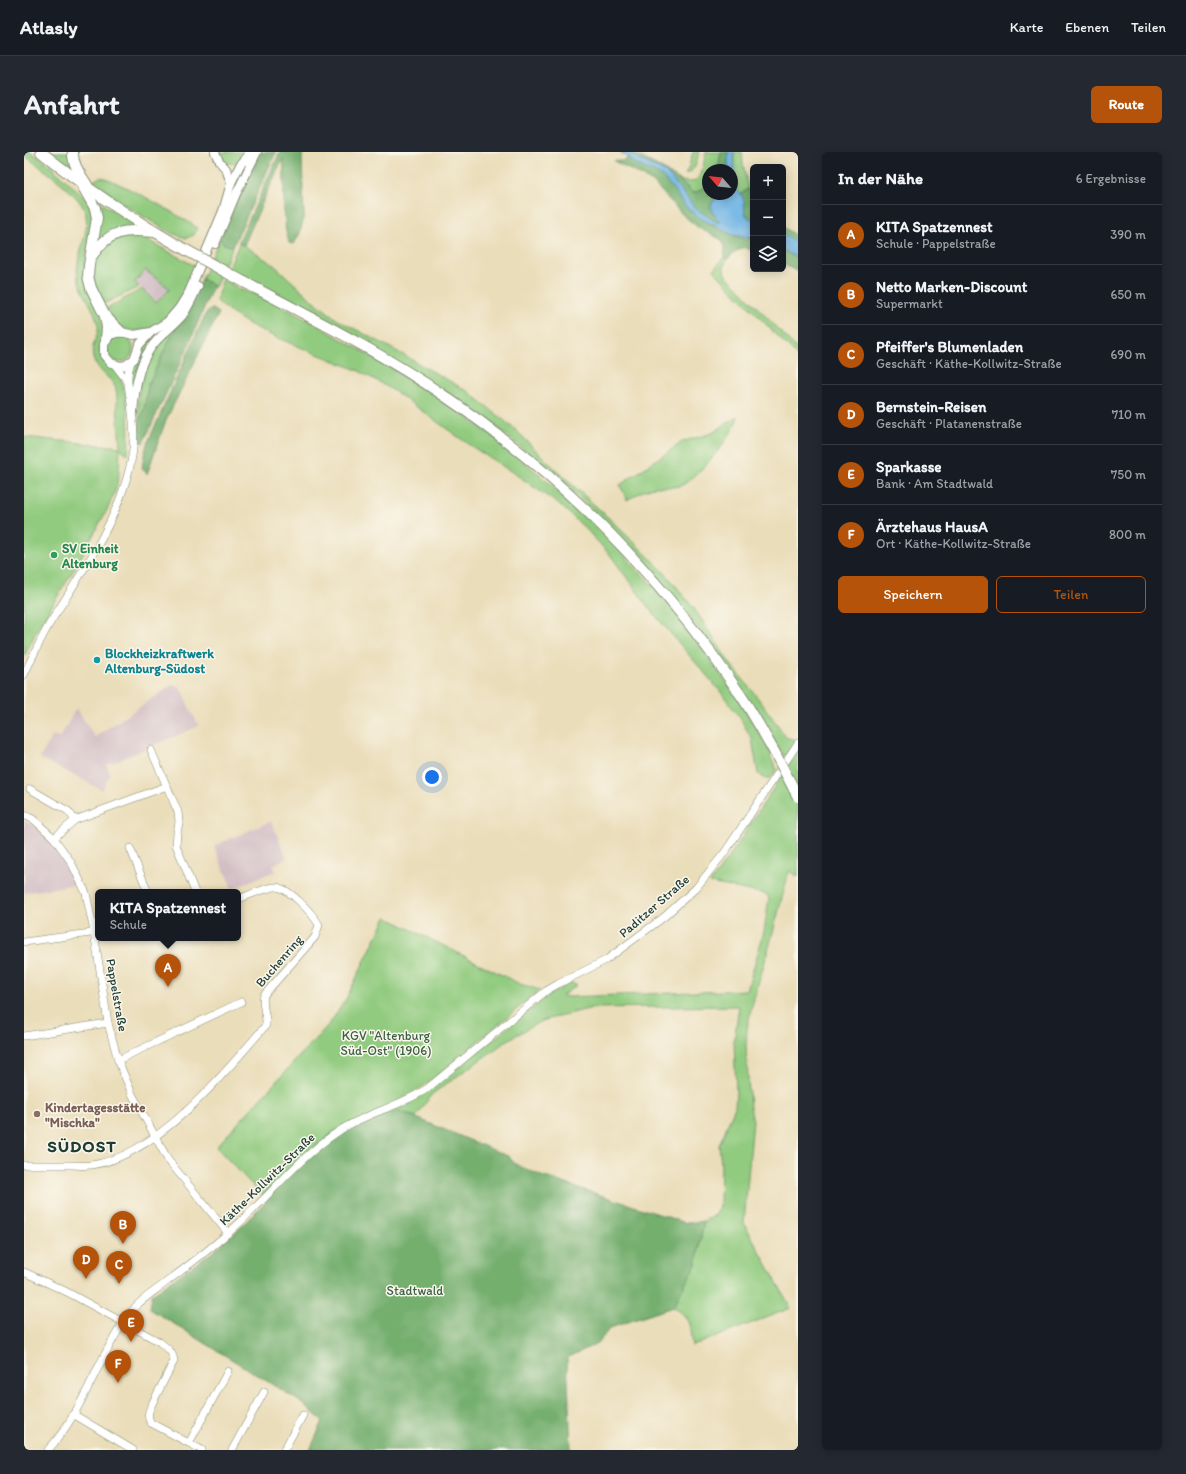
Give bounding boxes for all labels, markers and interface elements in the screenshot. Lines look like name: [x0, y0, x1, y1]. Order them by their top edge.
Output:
text: Atlasly: [20, 16, 77, 39]
text: Karte: [1010, 19, 1043, 36]
text: Ebenen: [1065, 19, 1109, 36]
text: Teilen: [1131, 19, 1166, 36]
button: Route: [1091, 86, 1162, 123]
text: Anfahrt: [24, 87, 119, 121]
north arrow: [702, 164, 738, 200]
map controls: [750, 164, 786, 272]
button: +: [750, 164, 786, 200]
text: In der Nähe: [838, 168, 923, 188]
text: 6 Ergebnisse: [1076, 171, 1146, 186]
button: −: [750, 200, 786, 236]
text: KITA Spatzennest: [876, 218, 993, 236]
text: A: [847, 227, 855, 242]
text: 390 m: [1110, 227, 1146, 242]
button: layers: [750, 236, 786, 272]
text: Schule · Pappelstraße: [876, 236, 996, 251]
text: Netto Marken-Discount: [876, 278, 1027, 296]
text: B: [847, 287, 855, 302]
text: 650 m: [1110, 287, 1146, 302]
text: Supermarkt: [876, 296, 943, 311]
text: Pfeiffer's Blumenladen: [876, 338, 1023, 356]
text: C: [847, 347, 855, 362]
text: 690 m: [1110, 347, 1146, 362]
text: Geschäft · Käthe-Kollwitz-Straße: [876, 356, 1062, 371]
text: Bernstein-Reisen: [876, 398, 987, 416]
text: D: [847, 407, 855, 422]
text: 710 m: [1112, 407, 1146, 422]
text: Geschäft · Platanenstraße: [876, 416, 1022, 431]
text: Sparkasse: [876, 458, 942, 476]
text: E: [847, 467, 855, 482]
text: 750 m: [1111, 467, 1146, 482]
text: Bank · Am Stadtwald: [876, 476, 993, 491]
text: Ärztehaus HausA: [876, 518, 988, 536]
text: F: [848, 527, 854, 542]
text: 800 m: [1109, 527, 1146, 542]
text: Ort · Käthe-Kollwitz-Straße: [876, 536, 1031, 551]
place label: SV Einheit Altenburg: [61, 541, 119, 572]
marker: SV Einheit Altenburg: [49, 550, 59, 560]
button: Speichern: [838, 576, 988, 613]
button: Teilen: [996, 576, 1146, 613]
place label: Blockheizkraftwerk Altenburg-Südost: [104, 646, 214, 677]
marker: Blockheizkraftwerk Altenburg-Südost: [92, 655, 102, 665]
your location: [422, 767, 442, 787]
street label: Paditzer Straße: [616, 872, 692, 940]
popup: [95, 889, 241, 941]
text: KITA Spatzennest: [110, 899, 226, 917]
text: Schule: [110, 917, 147, 932]
street label: Buchenring: [252, 932, 306, 990]
pin: A: [155, 954, 181, 987]
street label: Pappelstraße: [103, 957, 131, 1033]
park label: KGV "Altenburg Süd-Ost" (1906): [341, 1028, 431, 1058]
place label: Kindertagesstätte "Mischka": [45, 1100, 145, 1130]
marker: Kindertagesstätte "Mischka": [32, 1109, 42, 1119]
street label: Käthe-Kollwitz-Straße: [216, 1130, 318, 1228]
district label: SÜDOST: [47, 1136, 117, 1156]
pin: B: [110, 1211, 136, 1244]
pin: D: [73, 1246, 99, 1279]
pin: C: [106, 1251, 132, 1284]
park label: Stadtwald: [387, 1283, 443, 1298]
pin: E: [118, 1309, 144, 1342]
pin: F: [105, 1350, 131, 1383]

